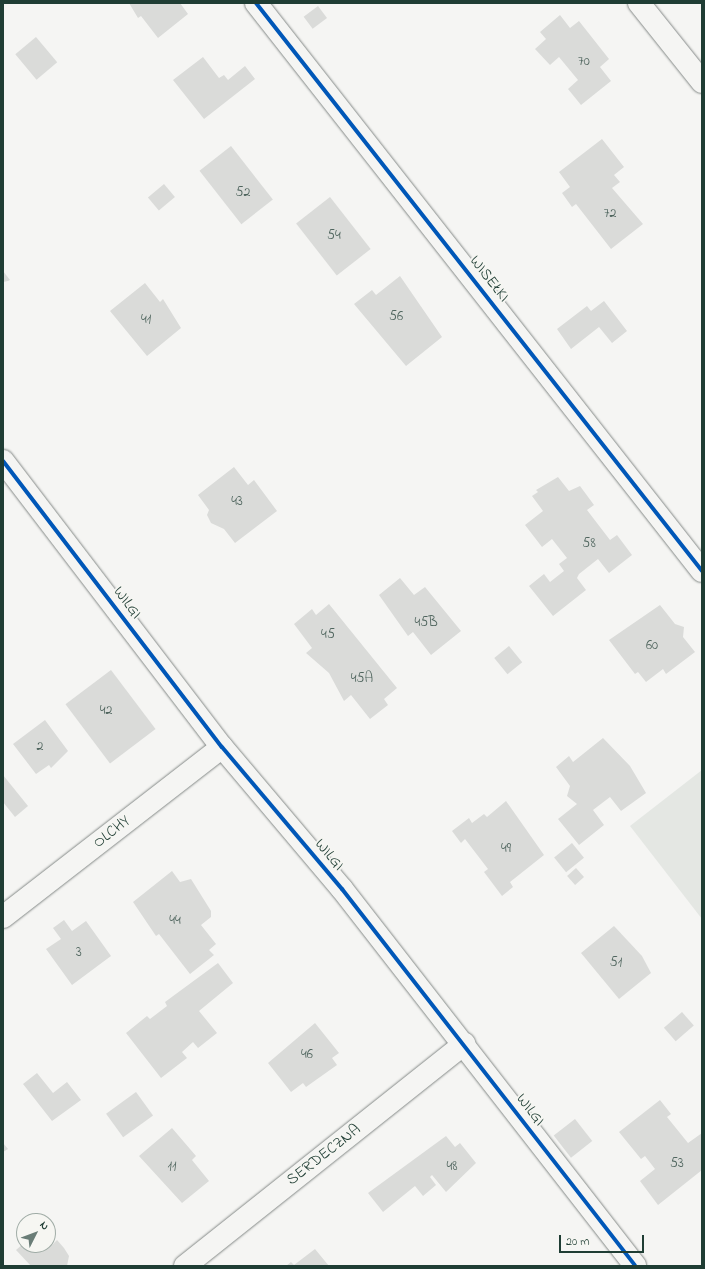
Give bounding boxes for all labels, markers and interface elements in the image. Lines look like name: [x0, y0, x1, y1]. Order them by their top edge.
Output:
house number: 70: [578, 54, 590, 70]
house number: 52: [236, 185, 250, 201]
house number: 72: [604, 206, 616, 222]
house number: 54: [327, 228, 341, 244]
street label: WISEŁKI: [465, 252, 513, 306]
house number: 56: [389, 309, 403, 325]
house number: 41: [141, 312, 151, 328]
house number: 43: [231, 494, 243, 510]
house number: 58: [582, 536, 596, 552]
street label: WILGI: [109, 583, 145, 623]
house number: 45B: [414, 615, 438, 631]
house number: 45: [321, 627, 335, 643]
house number: 60: [646, 638, 658, 654]
house number: 45A: [351, 671, 373, 687]
house number: 42: [100, 703, 112, 719]
house number: 2: [37, 739, 43, 755]
street label: OLCHY: [90, 812, 134, 852]
street label: WILGI: [310, 835, 348, 875]
house number: 49: [501, 841, 511, 857]
house number: 44: [169, 913, 181, 929]
house number: 3: [76, 945, 82, 961]
house number: 51: [610, 955, 622, 971]
house number: 46: [301, 1047, 313, 1063]
street label: WILGI: [511, 1090, 549, 1130]
street label: SERDECZNA: [283, 1120, 365, 1190]
house number: 53: [670, 1156, 684, 1172]
house number: 11: [168, 1159, 176, 1175]
house number: 48: [446, 1159, 458, 1175]
north arrow: [16, 1213, 56, 1253]
text: N: [36, 1218, 53, 1234]
scale bar: [561, 1227, 646, 1253]
text: 20 m: [566, 1233, 589, 1251]

